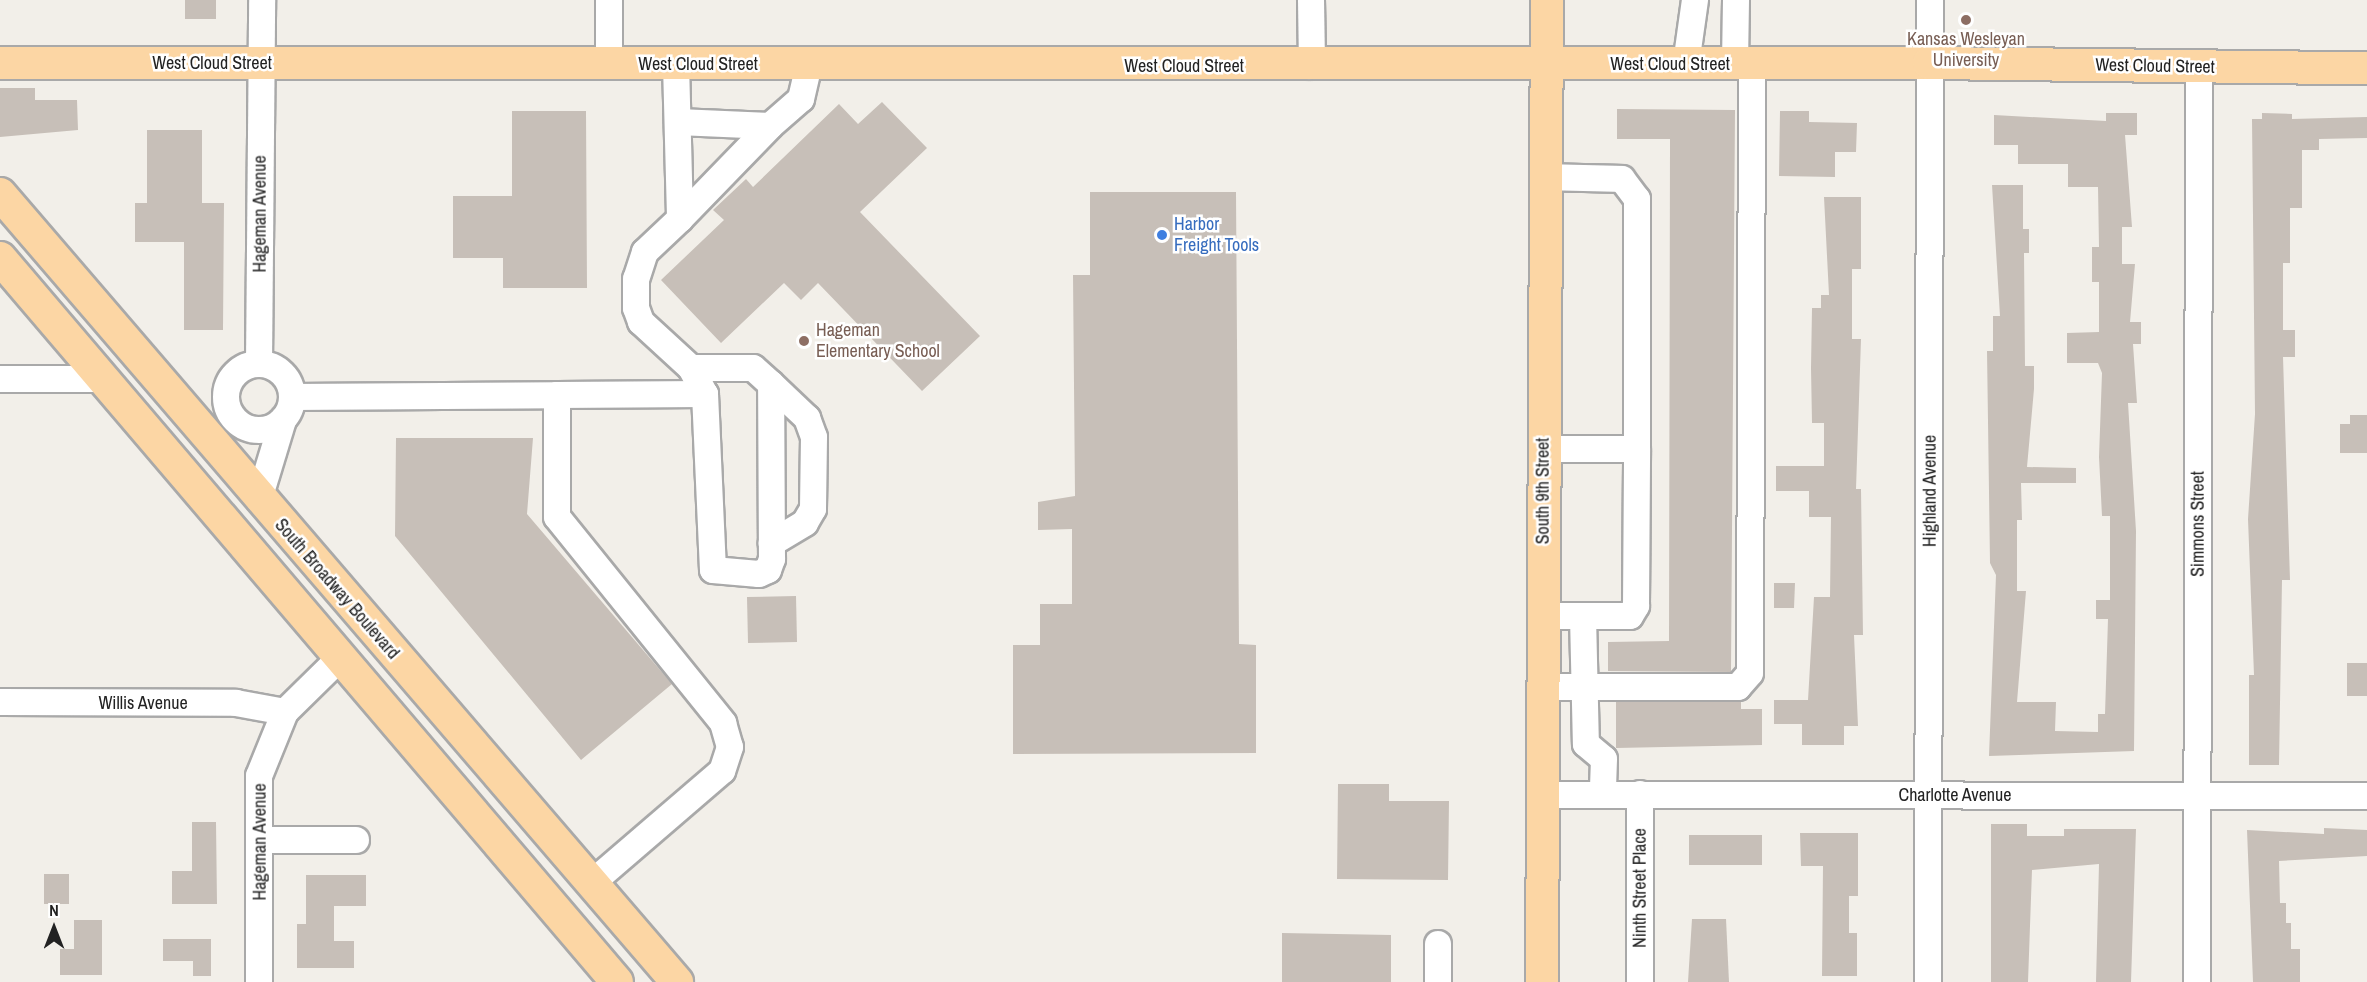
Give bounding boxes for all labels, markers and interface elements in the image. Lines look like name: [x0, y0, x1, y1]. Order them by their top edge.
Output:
marker: Kansas Wesleyan University: [1959, 13, 1973, 27]
place label: Kansas Wesleyan University: [1907, 29, 2025, 72]
street label: West Cloud Street: [152, 52, 272, 74]
street label: West Cloud Street: [638, 53, 758, 75]
street label: West Cloud Street: [1610, 53, 1730, 75]
street label: West Cloud Street: [2095, 54, 2215, 78]
street label: West Cloud Street: [1124, 55, 1244, 77]
street label: Hageman Avenue: [249, 155, 271, 273]
place label: Harbor Freight Tools: [1174, 214, 1259, 256]
marker: Harbor Freight Tools: [1155, 228, 1169, 242]
place label: Hageman Elementary School: [816, 320, 940, 362]
marker: Hageman Elementary School: [797, 334, 811, 348]
street label: Highland Avenue: [1919, 435, 1941, 547]
street label: South 9th Street: [1532, 438, 1554, 544]
street label: Simmons Street: [2187, 471, 2209, 577]
street label: South Broadway Boulevard: [270, 514, 404, 664]
street label: Willis Avenue: [98, 692, 188, 714]
street label: Hageman Avenue: [249, 783, 271, 901]
street label: Charlotte Avenue: [1898, 784, 2012, 806]
street label: Ninth Street Place: [1629, 828, 1651, 948]
north arrow: [24, 898, 84, 958]
text: N: [49, 899, 59, 921]

